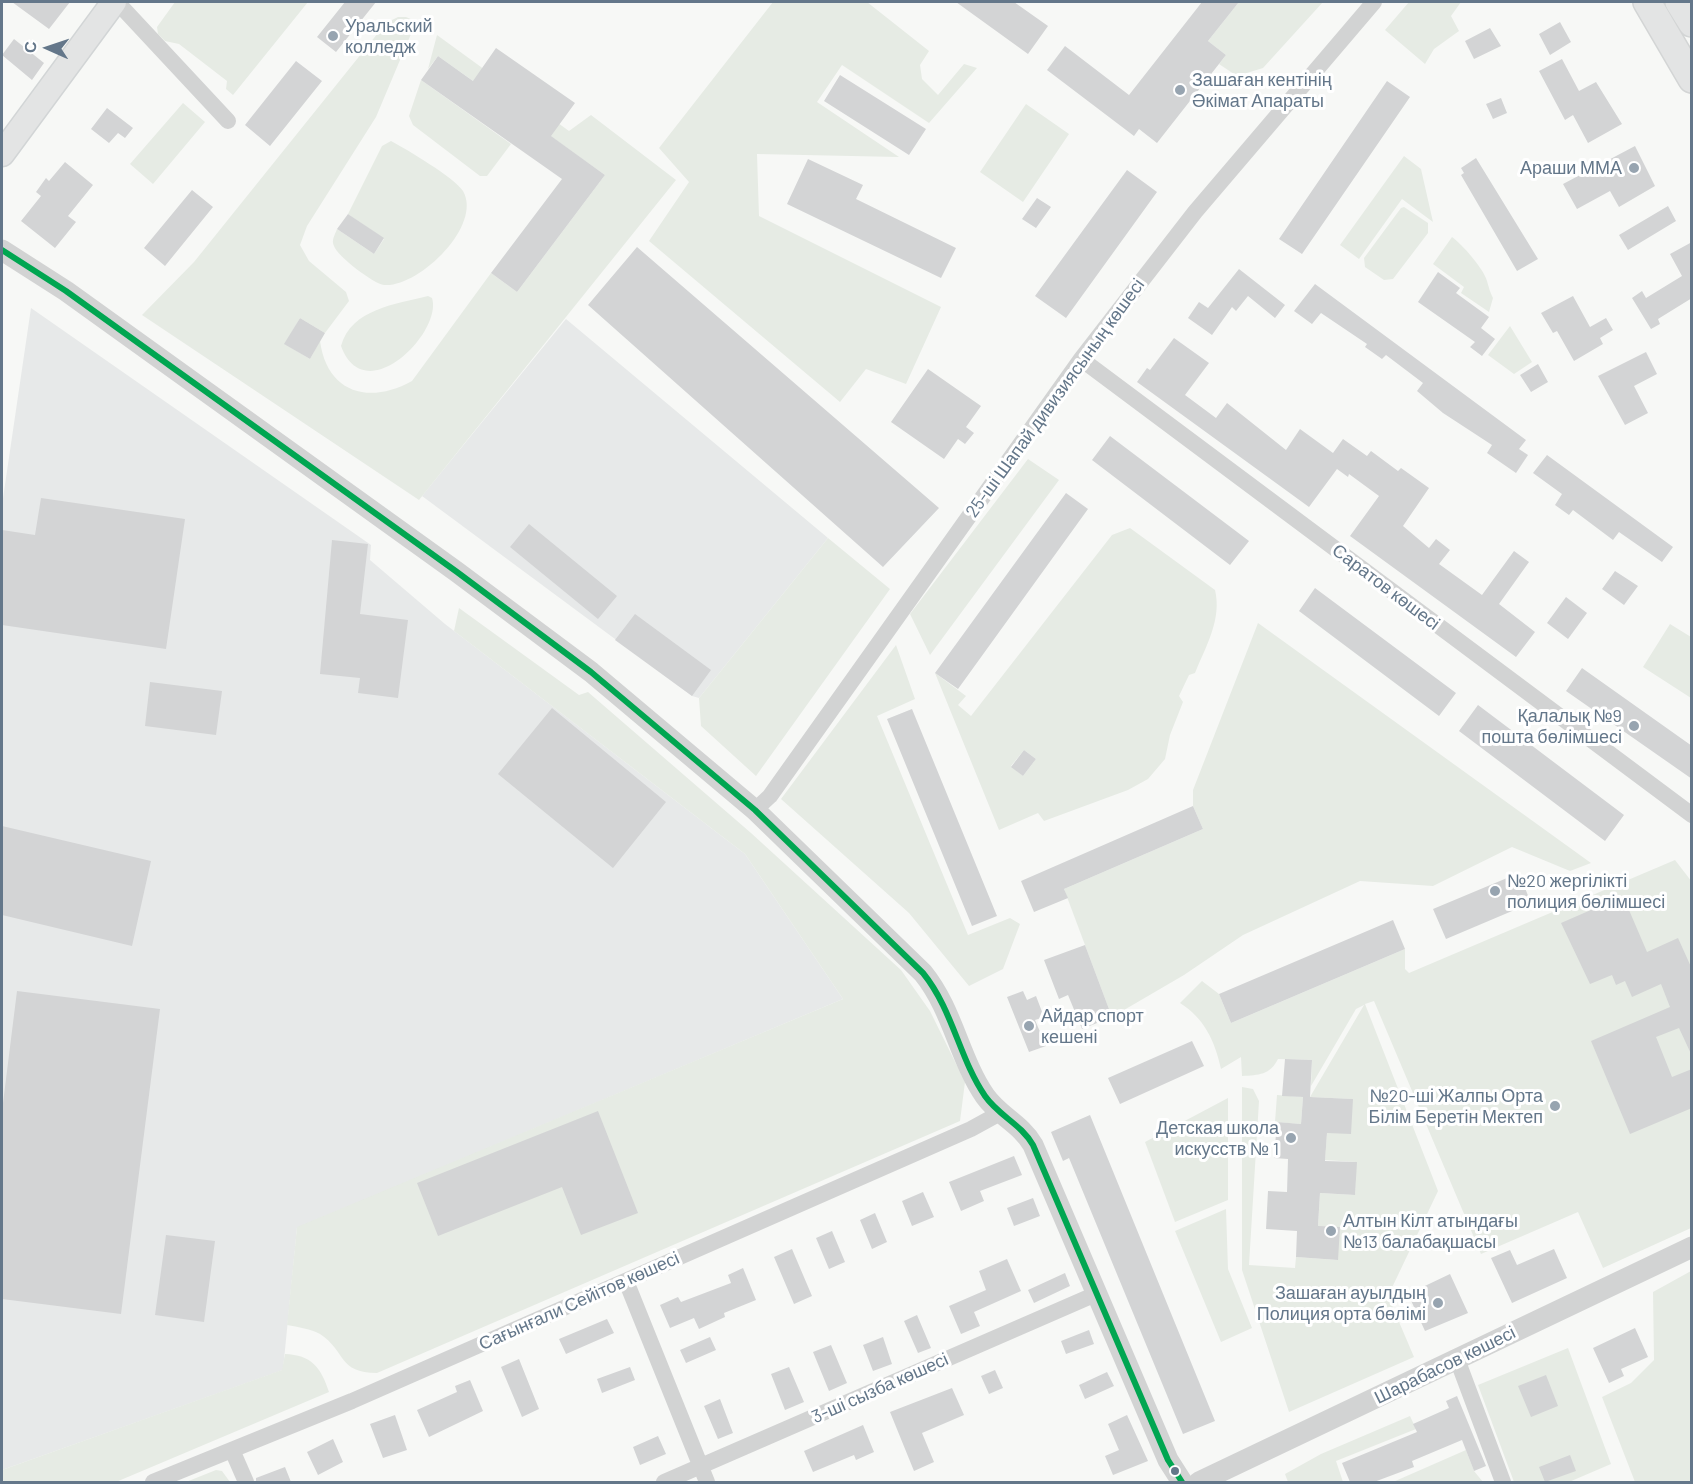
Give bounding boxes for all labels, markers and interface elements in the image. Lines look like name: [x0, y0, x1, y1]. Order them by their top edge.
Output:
place label: Уральский колледж: [345, 15, 433, 57]
north arrow: [18, 18, 78, 78]
marker: Уральский колледж: [326, 29, 340, 43]
text: С: [20, 41, 39, 53]
place label: Зашаған кентінің Әкімат Апараты: [1192, 69, 1332, 112]
marker: Зашаған кентінің Әкімат Апараты: [1173, 83, 1187, 97]
place label: Араши ММА: [1520, 157, 1622, 179]
marker: Араши ММА: [1627, 161, 1641, 175]
street label: 25-ші Шапай дивизиясының көшесі: [961, 274, 1149, 522]
street label: Саратов көшесі: [1328, 539, 1444, 635]
place label: Қалалық №9 пошта бөлімшесі: [1482, 705, 1622, 748]
marker: Қалалық №9 пошта бөлімшесі: [1627, 719, 1641, 733]
place label: №20 жергілікті полиция бөлімшесі: [1507, 870, 1665, 912]
marker: №20 жергілікті полиция бөлімшесі: [1488, 884, 1502, 898]
place label: Айдар спорт кешені: [1041, 1005, 1144, 1048]
marker: Айдар спорт кешені: [1022, 1019, 1036, 1033]
place label: №20-ші Жалпы Орта Білім Беретін Мектеп: [1369, 1085, 1543, 1128]
marker: №20-ші Жалпы Орта Білім Беретін Мектеп: [1548, 1099, 1562, 1113]
place label: Детская школа искусств № 1: [1156, 1117, 1279, 1160]
marker: Детская школа искусств № 1: [1284, 1131, 1298, 1145]
place label: Алтын Кілт атындағы №13 балабақшасы: [1343, 1210, 1518, 1252]
marker: Алтын Кілт атындағы №13 балабақшасы: [1324, 1224, 1338, 1238]
street label: Сағынғали Сейітов көшесі: [475, 1247, 683, 1355]
place label: Зашаған ауылдың Полиция орта бөлімі: [1257, 1282, 1426, 1324]
marker: Зашаған ауылдың Полиция орта бөлімі: [1431, 1296, 1445, 1310]
street label: Шарабасов көшесі: [1371, 1322, 1519, 1408]
street label: 3-ші сызба көшесі: [808, 1348, 952, 1428]
unlabelled marker: [1169, 1465, 1181, 1477]

